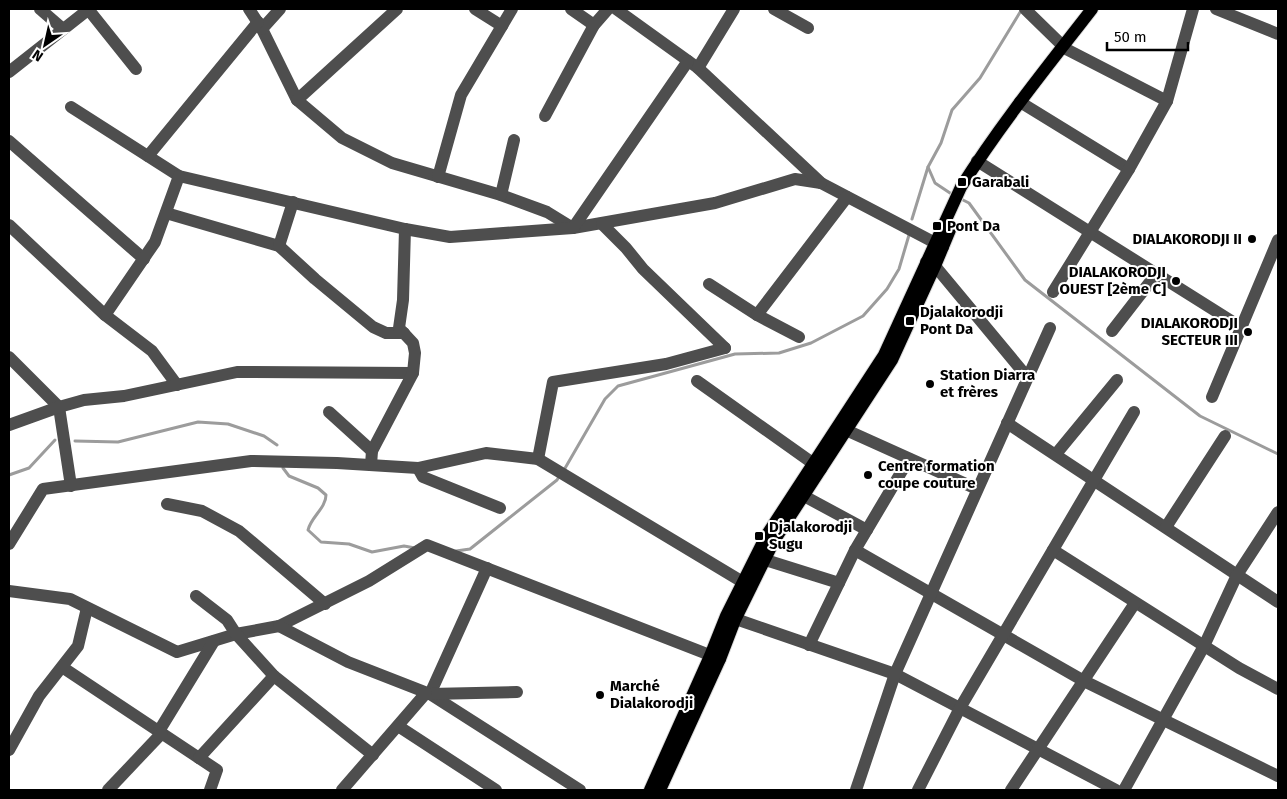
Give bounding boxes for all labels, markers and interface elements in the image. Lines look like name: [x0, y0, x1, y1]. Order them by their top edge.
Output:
north arrow: [20, 20, 70, 70]
scale bar: [1107, 20, 1188, 52]
text: 50 m: [1114, 28, 1147, 46]
text: N: [29, 46, 47, 65]
place label: Garabali: [972, 173, 1029, 191]
marker: Garabali: [956, 176, 968, 188]
place label: Pont Da: [947, 217, 1000, 235]
marker: Pont Da: [931, 220, 943, 232]
place label: DIALAKORODJI II: [1132, 230, 1242, 248]
marker: DIALAKORODJI II: [1246, 233, 1258, 245]
place label: DIALAKORODJI OUEST [2ème C]: [1060, 263, 1166, 298]
marker: DIALAKORODJI OUEST [2ème C]: [1170, 275, 1182, 287]
place label: Djalakorodji Pont Da: [920, 303, 1003, 338]
place label: DIALAKORODJI SECTEUR III: [1141, 314, 1238, 349]
marker: Djalakorodji Pont Da: [904, 315, 916, 327]
marker: DIALAKORODJI SECTEUR III: [1242, 326, 1254, 338]
place label: Station Diarra et frères: [940, 366, 1035, 401]
marker: Station Diarra et frères: [924, 378, 936, 390]
place label: Centre formation coupe couture: [878, 457, 995, 492]
marker: Centre formation coupe couture: [862, 469, 874, 481]
place label: Djalakorodji Sugu: [769, 518, 852, 553]
marker: Djalakorodji Sugu: [753, 530, 765, 542]
place label: Marché Dialakorodji: [610, 677, 693, 712]
marker: Marché Dialakorodji: [594, 689, 606, 701]

